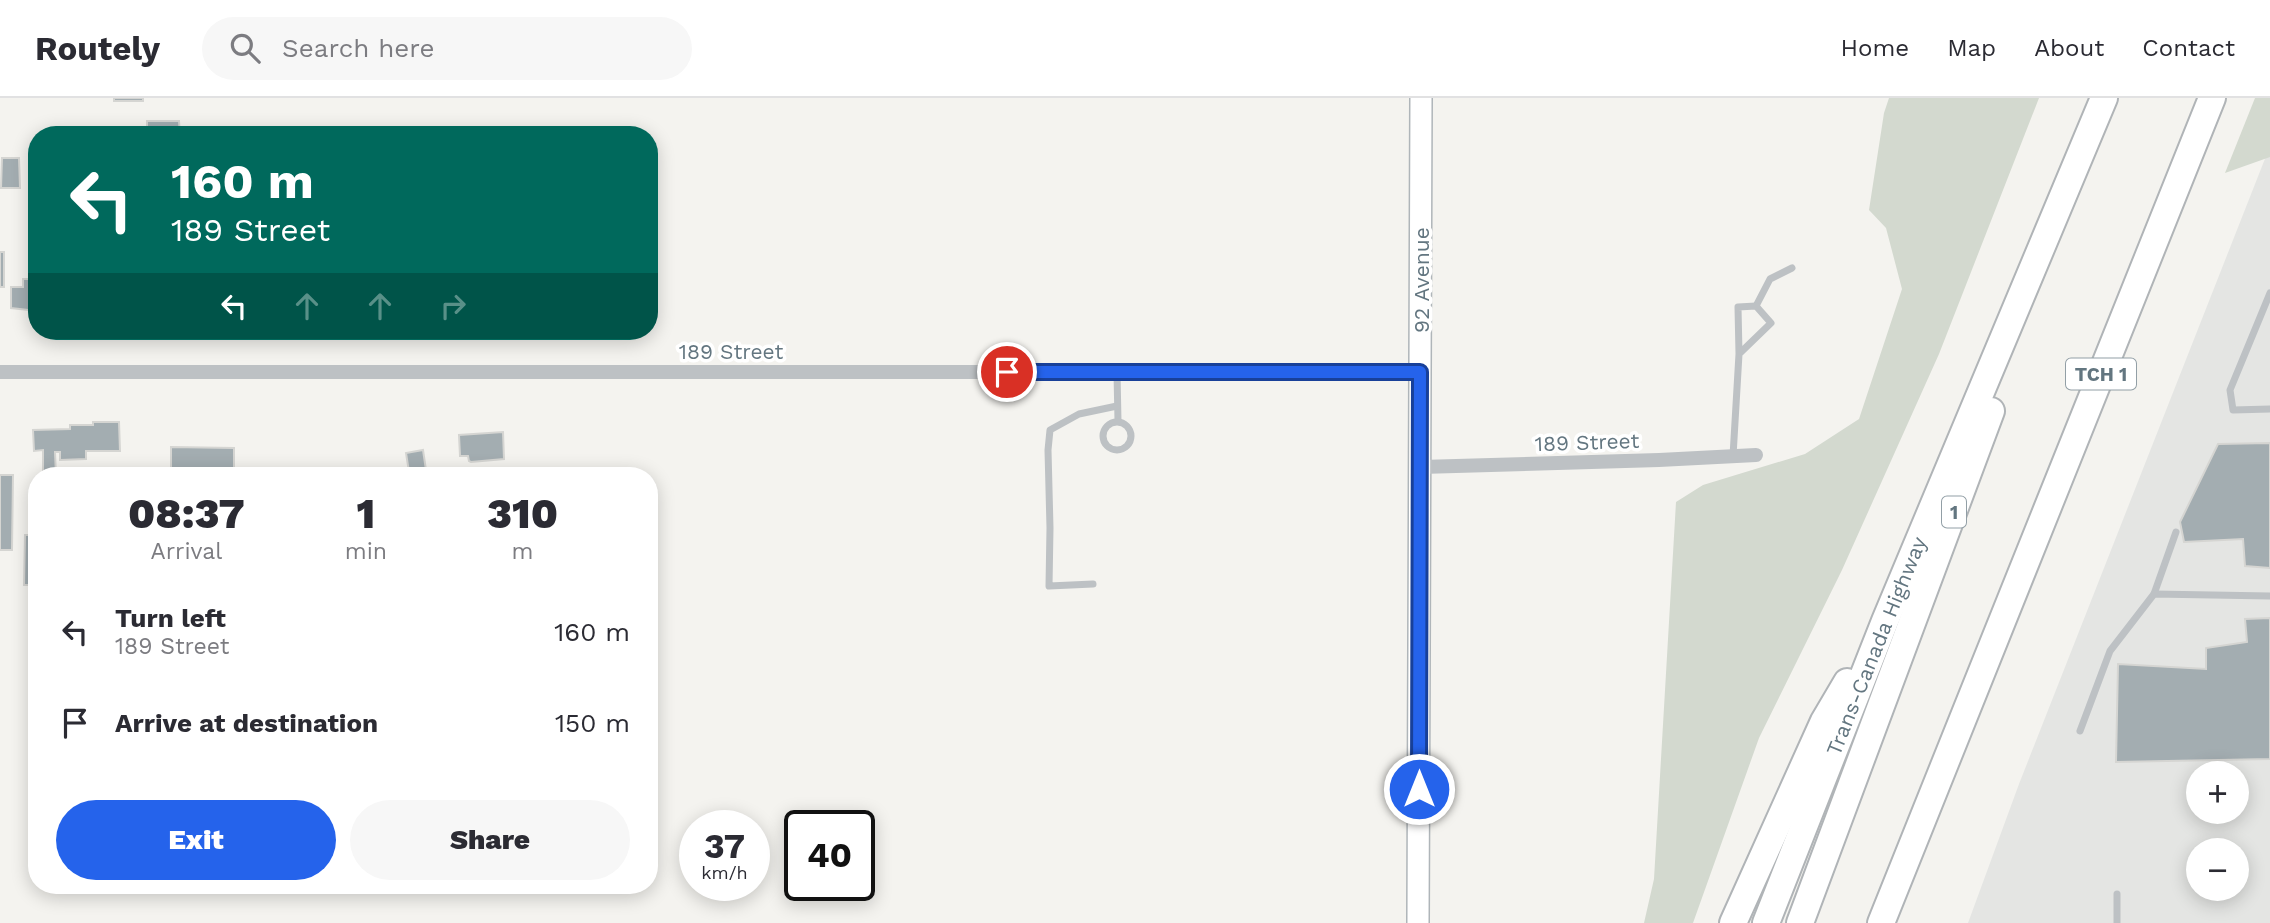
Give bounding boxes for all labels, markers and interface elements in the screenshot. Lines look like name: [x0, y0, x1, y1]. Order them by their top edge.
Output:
search box: [202, 17, 692, 80]
text: Routely: [35, 29, 160, 68]
icon: search: [226, 29, 264, 67]
text: Search here: [282, 33, 434, 63]
text: Home: [1841, 34, 1909, 62]
text: Map: [1947, 34, 1996, 62]
text: About: [2034, 34, 2104, 62]
text: Contact: [2142, 34, 2235, 62]
text: 160 m: [171, 152, 314, 210]
icon: left: [56, 154, 147, 245]
text: 189 Street: [171, 211, 330, 249]
street label: 92 Avenue: [1409, 227, 1434, 333]
icon: left: [215, 287, 253, 325]
icon: ahead: [288, 287, 326, 325]
icon: ahead: [361, 287, 399, 325]
icon: right: [434, 287, 472, 325]
street label: 189 Street: [679, 339, 783, 364]
pin: [977, 342, 1037, 402]
icon: arrive: [988, 353, 1026, 391]
road number: TCH 1: [2066, 358, 2136, 390]
street label: 189 Street: [1534, 428, 1640, 456]
text: 08:37: [128, 489, 245, 538]
text: 1: [357, 489, 375, 538]
text: 310: [487, 489, 558, 538]
road number: 1: [1942, 496, 1966, 528]
street label: Trans-Canada Highway: [1821, 533, 1931, 759]
text: Arrival: [150, 538, 222, 565]
text: min: [345, 538, 387, 565]
text: m: [512, 538, 533, 565]
text: Turn left: [115, 603, 226, 633]
icon: left: [56, 613, 94, 651]
text: 160 m: [554, 617, 630, 647]
text: 189 Street: [115, 633, 229, 660]
icon: arrive: [56, 704, 94, 742]
text: Arrive at destination: [115, 708, 378, 738]
text: 150 m: [555, 708, 630, 738]
position arrow: [1382, 752, 1456, 826]
map controls: [2186, 761, 2249, 901]
button: +: [2186, 761, 2249, 824]
button: Exit: [56, 800, 336, 880]
button: Share: [350, 800, 630, 880]
speed limit sign: 40: [784, 810, 875, 901]
text: 37: [704, 825, 745, 867]
button: −: [2186, 838, 2249, 901]
text: km/h: [701, 862, 748, 883]

